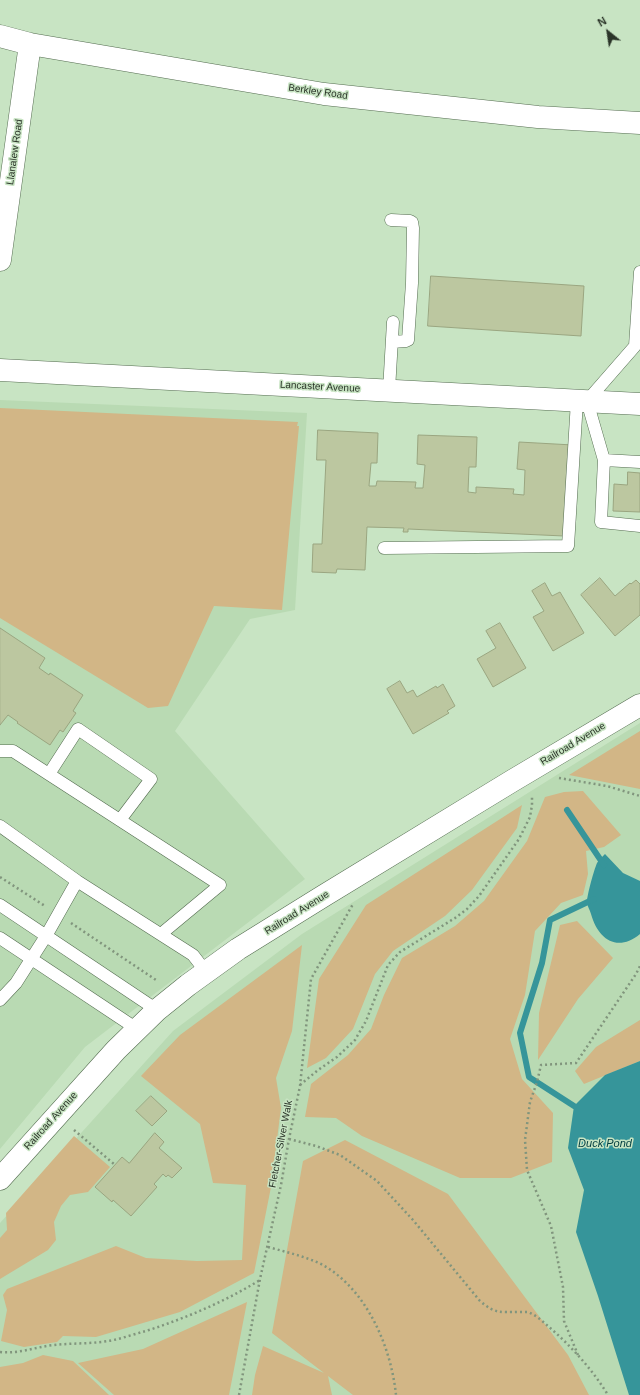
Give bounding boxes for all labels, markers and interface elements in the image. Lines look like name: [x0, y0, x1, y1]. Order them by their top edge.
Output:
north arrow: [588, 12, 628, 52]
text: N: [596, 14, 608, 29]
street label: Berkley Road: [287, 82, 349, 102]
street label: Llanalew Road: [4, 118, 26, 186]
street label: Lancaster Avenue: [280, 379, 360, 395]
street label: Railroad Avenue: [538, 720, 608, 768]
street label: Railroad Avenue: [263, 888, 331, 938]
street label: Railroad Avenue: [22, 1090, 80, 1152]
street label: Fletcher-Silver Walk: [267, 1099, 295, 1189]
water label: Duck Pond: [578, 1137, 632, 1151]

